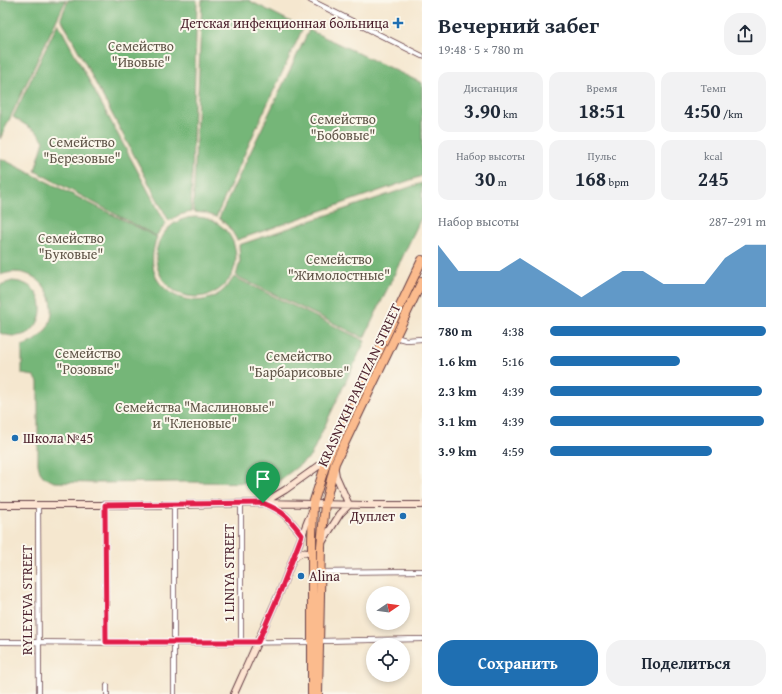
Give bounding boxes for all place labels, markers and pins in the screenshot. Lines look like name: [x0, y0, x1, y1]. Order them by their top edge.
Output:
place label: Детская инфекционная больница: [179, 13, 389, 33]
marker: Детская инфекционная больница: [392, 17, 404, 29]
place label: Школа №45: [23, 428, 93, 448]
marker: Школа №45: [10, 433, 20, 443]
pin: [246, 462, 280, 503]
place label: Дуплет: [349, 506, 395, 526]
marker: Дуплет: [398, 511, 408, 521]
place label: Alina: [309, 566, 340, 586]
marker: Alina: [296, 571, 306, 581]

